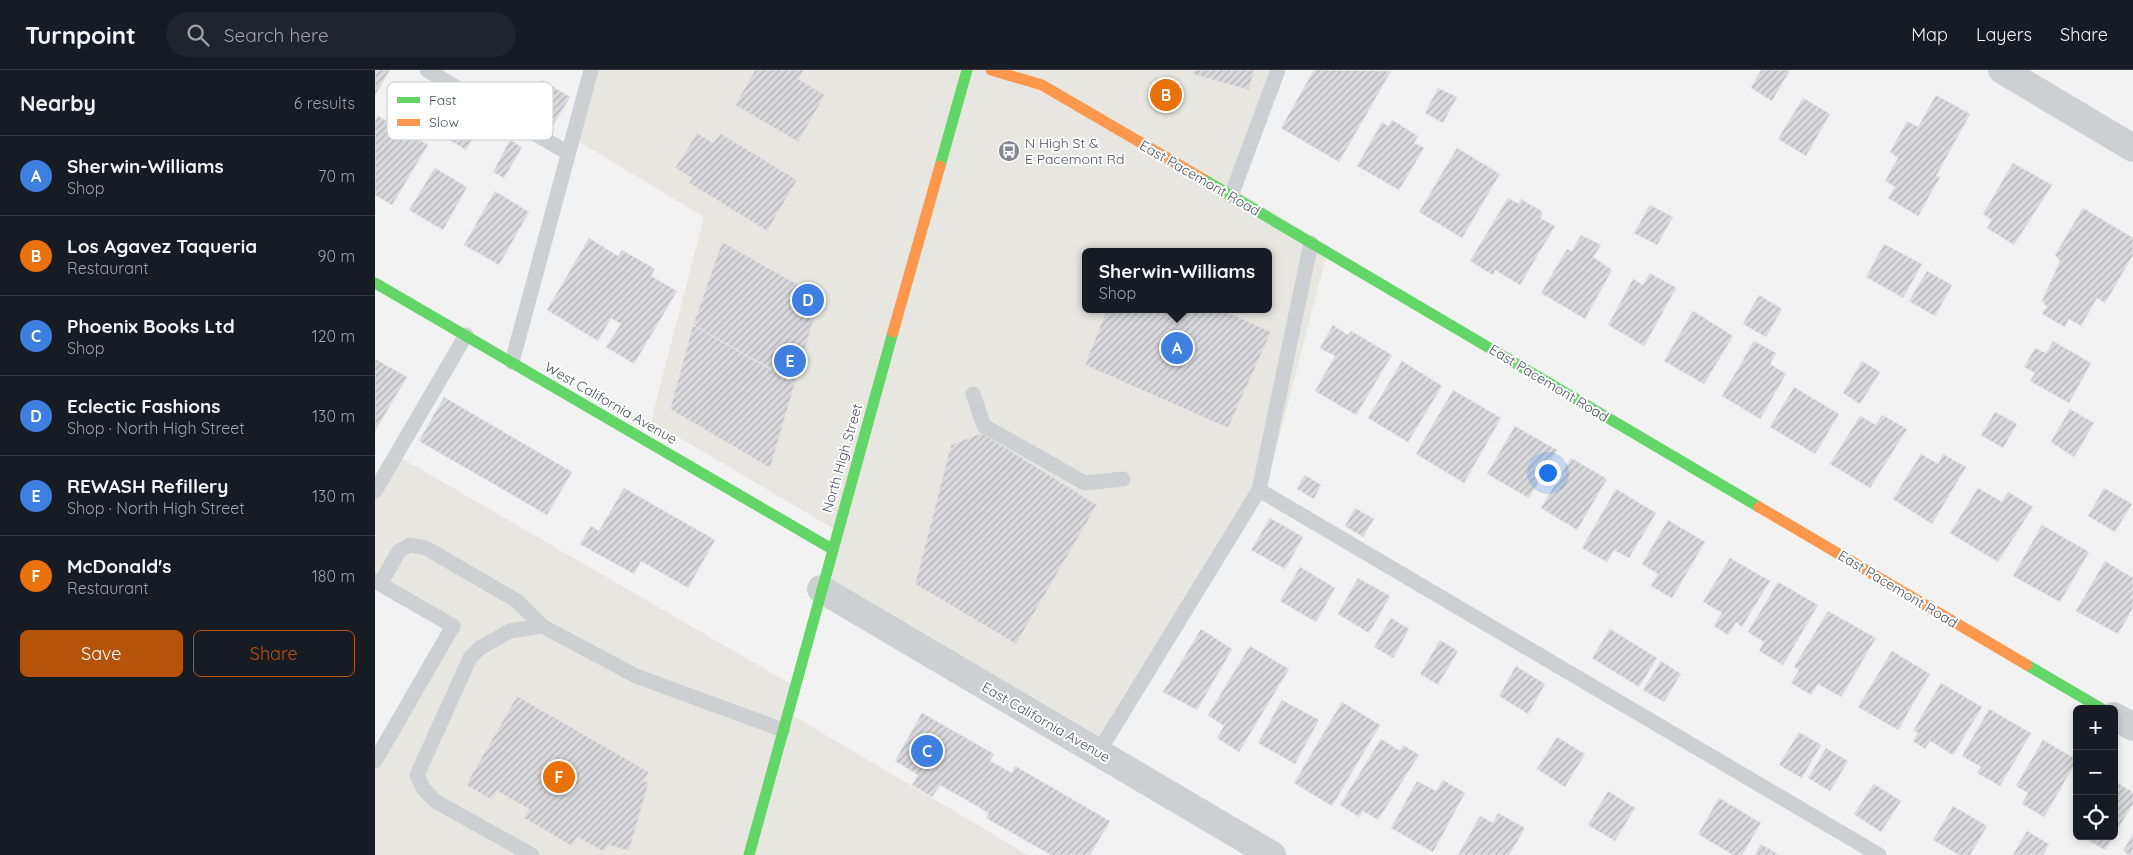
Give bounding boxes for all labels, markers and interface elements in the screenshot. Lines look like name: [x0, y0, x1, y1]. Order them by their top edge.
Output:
search box: [166, 12, 516, 57]
text: Turnpoint: [25, 20, 136, 50]
icon: search: [184, 21, 212, 49]
text: Search here: [224, 23, 329, 47]
text: Map: [1911, 23, 1948, 46]
text: Layers: [1976, 23, 2032, 46]
text: Share: [2060, 23, 2108, 46]
pin: B: [1150, 76, 1182, 114]
legend: [387, 82, 553, 140]
text: Nearby: [20, 90, 96, 116]
text: Fast: [429, 91, 457, 109]
text: 6 results: [294, 93, 355, 113]
text: Slow: [429, 113, 459, 131]
place label: N High St & E Pacemont Rd: [1025, 134, 1124, 168]
street label: East Pacemont Road: [1137, 136, 1263, 220]
bus stop icon: N High St & E Pacemont Rd: [997, 139, 1021, 163]
text: Sherwin-Williams: [67, 154, 224, 178]
text: A: [31, 166, 41, 186]
text: 70 m: [318, 166, 355, 186]
text: Shop: [67, 178, 104, 198]
text: Los Agavez Taqueria: [67, 234, 257, 258]
text: B: [31, 246, 41, 266]
text: 90 m: [318, 246, 355, 266]
popup: [1082, 248, 1272, 313]
text: Restaurant: [67, 258, 149, 278]
text: Sherwin-Williams: [1099, 259, 1255, 283]
pin: D: [792, 281, 824, 319]
text: Shop: [1099, 283, 1136, 303]
text: Phoenix Books Ltd: [67, 314, 235, 338]
text: C: [31, 326, 41, 346]
text: 120 m: [312, 326, 355, 346]
pin: A: [1161, 329, 1193, 367]
text: Shop: [67, 338, 104, 358]
street label: East Pacemont Road: [1486, 340, 1612, 426]
pin: E: [774, 342, 806, 380]
street label: West California Avenue: [542, 358, 680, 448]
text: Eclectic Fashions: [67, 394, 220, 418]
street label: North High Street: [818, 401, 866, 515]
text: D: [30, 406, 42, 426]
text: 130 m: [312, 406, 355, 426]
text: Shop · North High Street: [67, 418, 245, 438]
your location: [1535, 460, 1561, 486]
text: REWASH Refillery: [67, 474, 229, 498]
text: E: [31, 486, 41, 506]
text: 130 m: [312, 486, 355, 506]
text: Shop · North High Street: [67, 498, 245, 518]
street label: East Pacemont Road: [1835, 546, 1961, 632]
text: McDonald's: [67, 554, 171, 578]
text: F: [32, 566, 41, 586]
text: 180 m: [312, 566, 355, 586]
text: Restaurant: [67, 578, 149, 598]
button: Save: [20, 630, 183, 677]
button: Share: [193, 630, 355, 677]
street label: East California Avenue: [979, 678, 1113, 766]
map controls: [2073, 705, 2118, 840]
button: +: [2073, 705, 2118, 750]
pin: C: [911, 732, 943, 770]
button: −: [2073, 750, 2118, 795]
pin: F: [543, 758, 575, 796]
button: locate: [2073, 795, 2118, 840]

